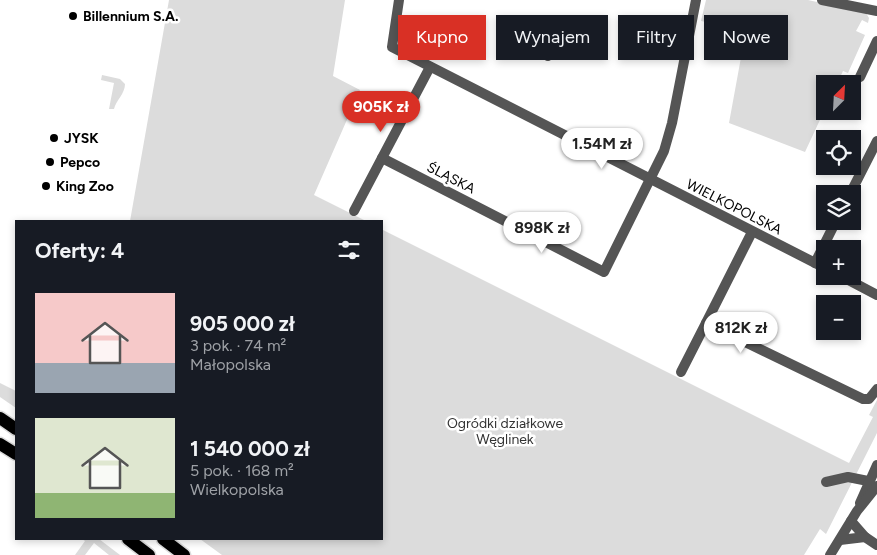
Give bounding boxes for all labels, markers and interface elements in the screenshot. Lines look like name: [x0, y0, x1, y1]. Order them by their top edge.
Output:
place label: Billennium S.A.: [83, 8, 178, 25]
marker: Billennium S.A.: [67, 10, 79, 22]
chip: Kupno: [398, 15, 486, 60]
chip: Wynajem: [496, 15, 608, 60]
chip: Filtry: [618, 15, 694, 60]
chip: Nowe: [704, 15, 788, 60]
north arrow: [816, 75, 861, 120]
map controls: [816, 75, 861, 340]
pin: 905K zł: [335, 90, 427, 133]
text: 905K zł: [353, 97, 409, 116]
pin: 1.54M zł: [550, 128, 654, 170]
place label: JYSK: [64, 130, 99, 147]
button: locate: [816, 130, 861, 175]
marker: JYSK: [48, 132, 60, 144]
text: 1.54M zł: [572, 134, 632, 153]
place label: Pepco: [60, 154, 100, 171]
marker: Pepco: [44, 156, 56, 168]
street label: ŚLĄSKA: [424, 159, 478, 198]
street label: WIELKOPOLSKA: [683, 176, 785, 239]
place label: King Zoo: [56, 178, 114, 195]
marker: King Zoo: [40, 180, 52, 192]
button: layers: [816, 185, 861, 230]
pin: 898K zł: [496, 212, 588, 254]
text: 898K zł: [514, 218, 570, 237]
icon: filters: [335, 236, 363, 264]
text: Oferty: 4: [35, 238, 124, 263]
button: +: [816, 240, 861, 285]
button: −: [816, 295, 861, 340]
text: 905 000 zł: [190, 311, 295, 336]
pin: 812K zł: [695, 312, 787, 354]
icon: home: [75, 313, 135, 373]
text: 812K zł: [715, 318, 767, 337]
text: 3 pok. · 74 m²: [190, 336, 286, 355]
text: Małopolska: [190, 355, 271, 374]
park label: Ogródki działkowe Węglinek: [447, 415, 563, 448]
text: 1 540 000 zł: [190, 436, 310, 461]
icon: home: [75, 438, 135, 498]
text: 5 pok. · 168 m²: [190, 461, 294, 480]
text: Wielkopolska: [190, 480, 284, 499]

